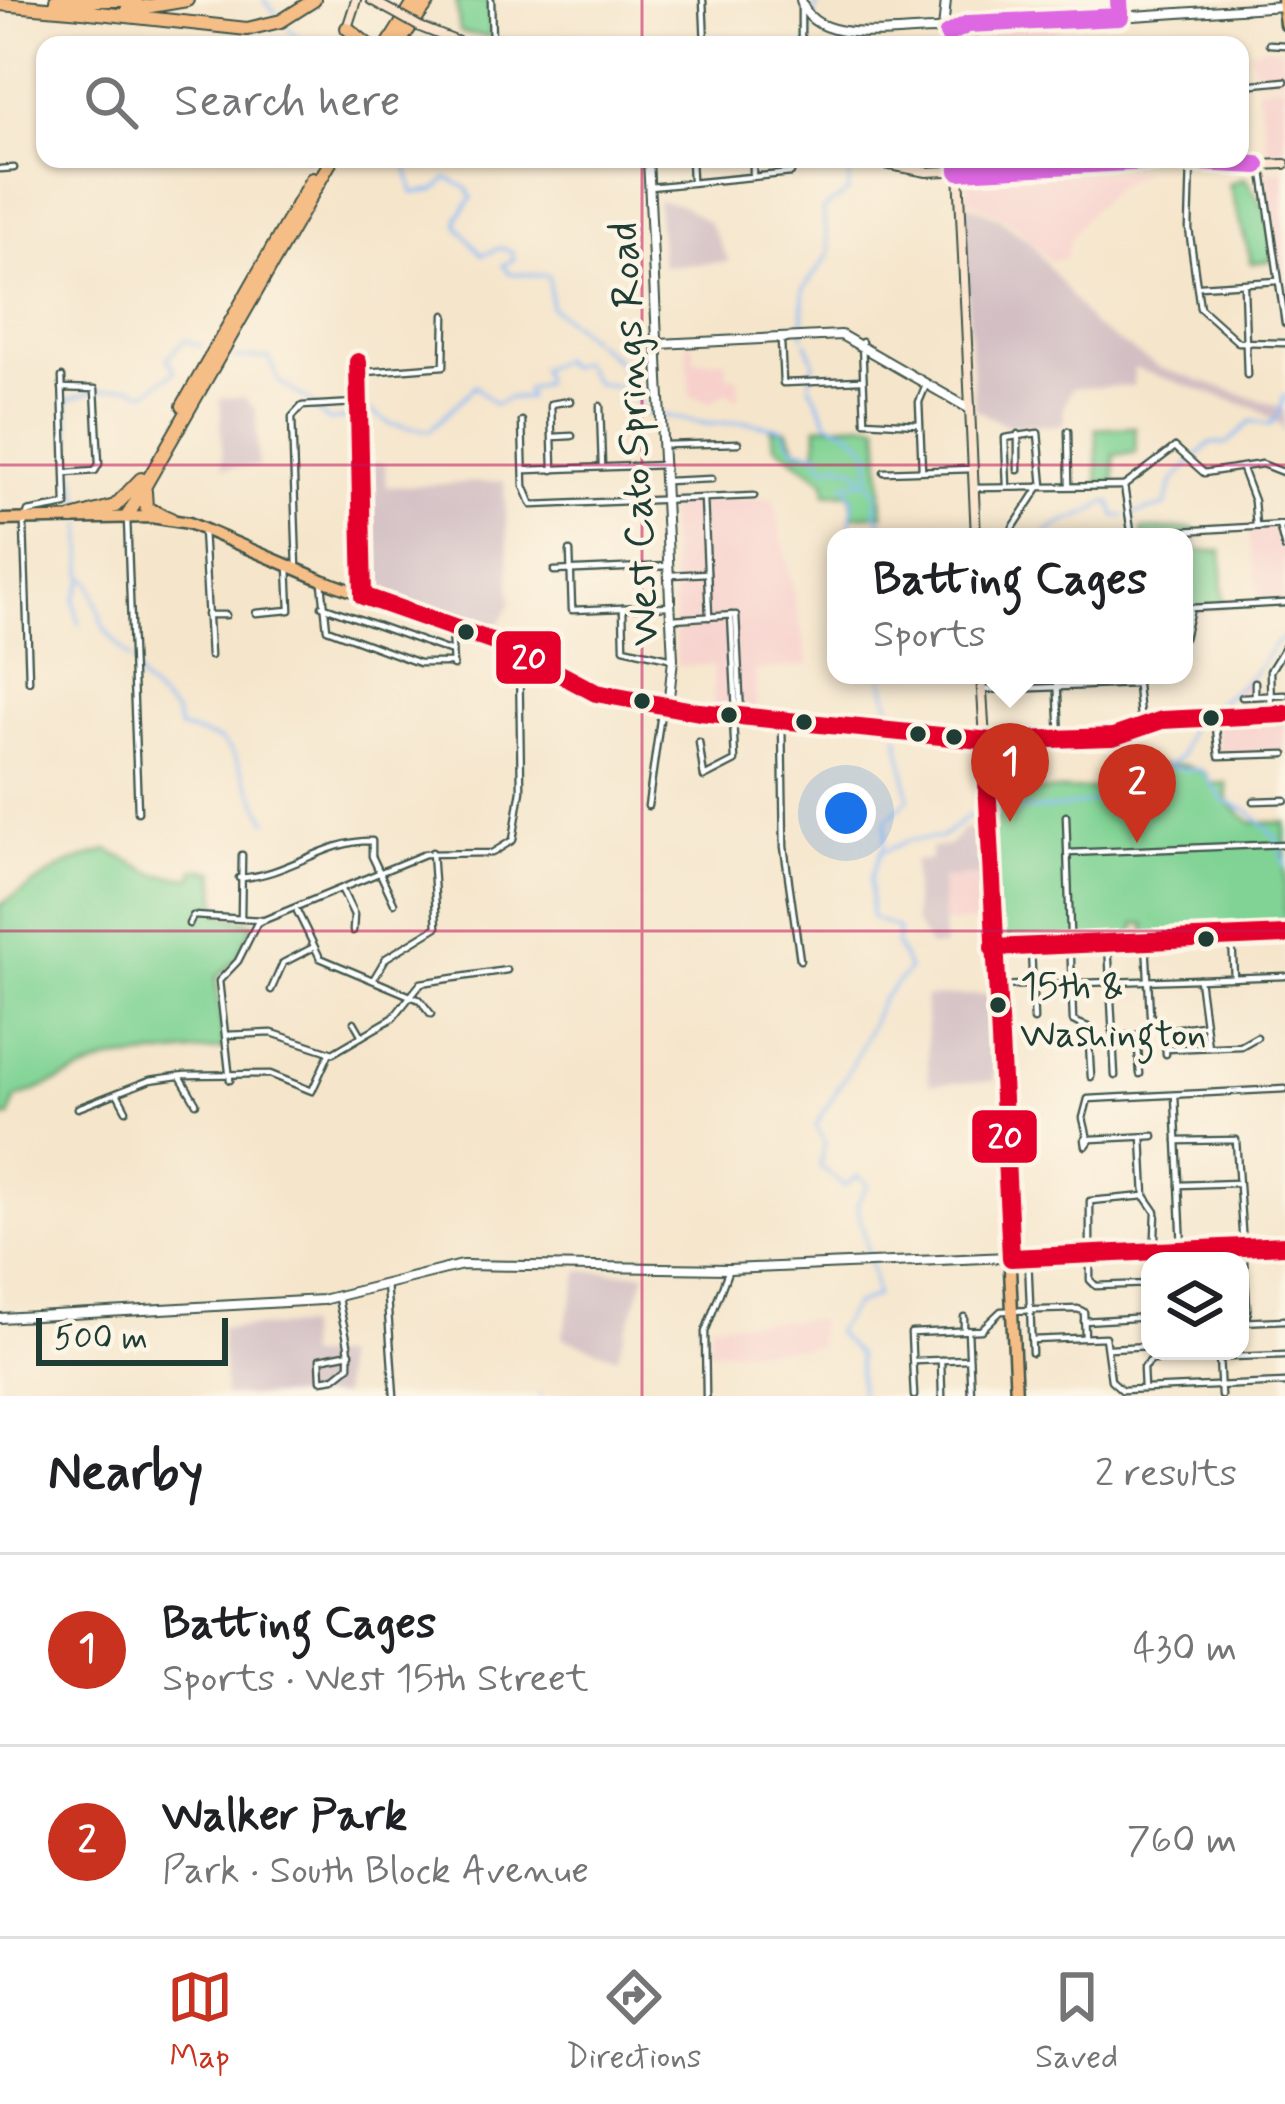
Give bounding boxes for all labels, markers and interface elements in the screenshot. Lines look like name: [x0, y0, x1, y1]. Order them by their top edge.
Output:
search box: [36, 36, 1249, 168]
icon: search: [78, 69, 144, 135]
text: Search here: [174, 73, 401, 132]
street label: West Cato Springs Road: [597, 220, 674, 647]
popup: [827, 528, 1193, 684]
text: Batting Cages: [873, 551, 1147, 610]
text: Sports: [873, 610, 986, 661]
unlabelled marker: [455, 621, 477, 643]
line badge: 20: [494, 629, 563, 686]
text: 20: [511, 638, 547, 682]
unlabelled marker: [631, 690, 653, 712]
unlabelled marker: [718, 704, 740, 726]
unlabelled marker: [1200, 707, 1222, 729]
unlabelled marker: [793, 711, 815, 733]
unlabelled marker: [907, 723, 929, 745]
pin: 1: [971, 723, 1049, 822]
unlabelled marker: [943, 726, 965, 748]
pin: 2: [1098, 744, 1176, 843]
your location: [816, 783, 876, 843]
unlabelled marker: [1195, 928, 1217, 950]
place label: 15th & Washington: [1020, 962, 1207, 1064]
marker: 15th & Washington: [987, 994, 1009, 1016]
line badge: 20: [970, 1108, 1039, 1165]
text: 20: [987, 1117, 1023, 1161]
map controls: [1141, 1252, 1249, 1360]
button: layers: [1141, 1252, 1249, 1360]
scale bar: [36, 1312, 228, 1365]
text: 500 m: [54, 1317, 148, 1361]
text: Nearby: [48, 1441, 203, 1507]
text: 2 results: [1095, 1449, 1237, 1500]
text: Batting Cages: [162, 1595, 436, 1654]
text: 1: [78, 1624, 96, 1675]
text: 430 m: [1133, 1624, 1237, 1675]
text: Sports · West 15th Street: [162, 1654, 589, 1705]
text: Walker Park: [162, 1787, 407, 1846]
text: 2: [77, 1816, 97, 1867]
text: 760 m: [1127, 1816, 1237, 1867]
text: Park · South Block Avenue: [162, 1846, 589, 1897]
tab: Map: [167, 1964, 233, 2080]
tab: Directions: [566, 1964, 702, 2080]
tab: Saved: [1035, 1964, 1118, 2080]

